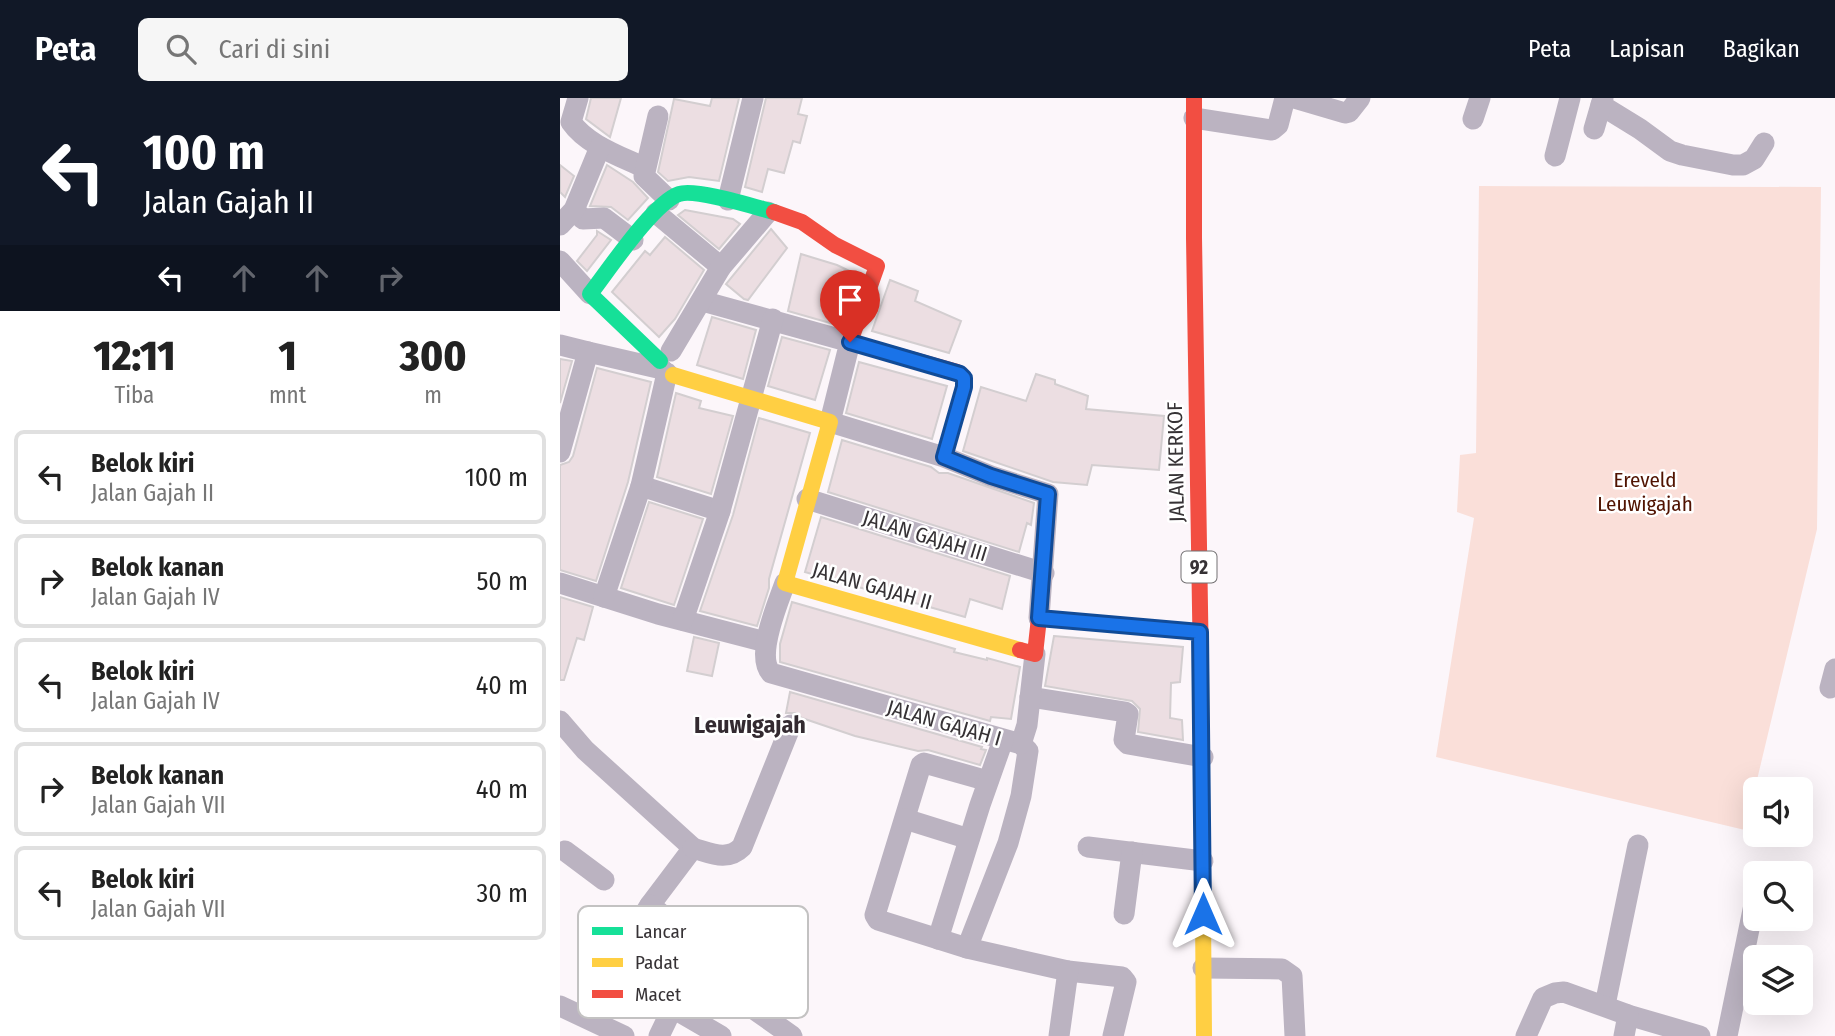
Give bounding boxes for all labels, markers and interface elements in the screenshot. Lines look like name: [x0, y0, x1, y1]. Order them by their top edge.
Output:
search box: [138, 18, 628, 81]
text: Peta: [35, 29, 96, 69]
icon: search: [162, 30, 200, 68]
text: Cari di sini: [218, 34, 330, 65]
text: Peta: [1528, 35, 1571, 63]
text: Lapisan: [1609, 35, 1685, 63]
text: Bagikan: [1723, 35, 1800, 63]
text: 100 m: [143, 123, 265, 182]
icon: left: [28, 126, 119, 217]
text: Jalan Gajah II: [143, 183, 314, 221]
icon: left: [152, 259, 190, 297]
icon: ahead: [225, 259, 263, 297]
icon: ahead: [298, 259, 336, 297]
icon: right: [371, 259, 409, 297]
pin: [820, 270, 880, 342]
icon: arrive: [831, 281, 869, 319]
text: 12:11: [94, 331, 175, 381]
text: 1: [278, 331, 297, 381]
text: 300: [400, 331, 466, 381]
text: Tiba: [115, 381, 154, 409]
text: mnt: [269, 381, 306, 409]
text: m: [424, 381, 442, 409]
street label: JALAN KERKOF: [1162, 402, 1190, 522]
text: Belok kiri: [91, 448, 194, 479]
icon: left: [32, 458, 70, 496]
text: 100 m: [465, 462, 528, 493]
park label: Ereveld Leuwigajah: [1597, 467, 1693, 517]
text: Jalan Gajah II: [91, 479, 214, 507]
street label: JALAN GAJAH III: [860, 505, 990, 567]
text: Belok kanan: [91, 552, 224, 583]
road number: 92: [1182, 552, 1216, 582]
street label: JALAN GAJAH II: [809, 557, 935, 615]
icon: right: [32, 562, 70, 600]
text: 50 m: [476, 566, 528, 597]
text: Jalan Gajah IV: [91, 583, 220, 611]
text: Belok kiri: [91, 656, 194, 687]
icon: left: [32, 666, 70, 704]
text: 40 m: [476, 670, 528, 701]
text: Jalan Gajah IV: [91, 687, 220, 715]
street label: JALAN GAJAH I: [884, 694, 1004, 752]
district label: Leuwigajah: [694, 711, 806, 739]
text: Belok kanan: [91, 760, 224, 791]
icon: right: [32, 770, 70, 808]
text: 40 m: [476, 774, 528, 805]
map controls: [1743, 777, 1813, 1015]
button: sound: [1743, 777, 1813, 847]
text: Jalan Gajah VII: [91, 791, 226, 819]
button: search: [1743, 861, 1813, 931]
text: Belok kiri: [91, 864, 194, 895]
icon: left: [32, 874, 70, 912]
position arrow: [1166, 877, 1240, 951]
text: 30 m: [477, 878, 528, 909]
text: Jalan Gajah VII: [91, 895, 226, 923]
legend: [578, 906, 808, 1018]
text: Lancar: [635, 920, 687, 943]
button: layers: [1743, 945, 1813, 1015]
text: Padat: [635, 951, 680, 974]
text: Macet: [635, 983, 682, 1006]

